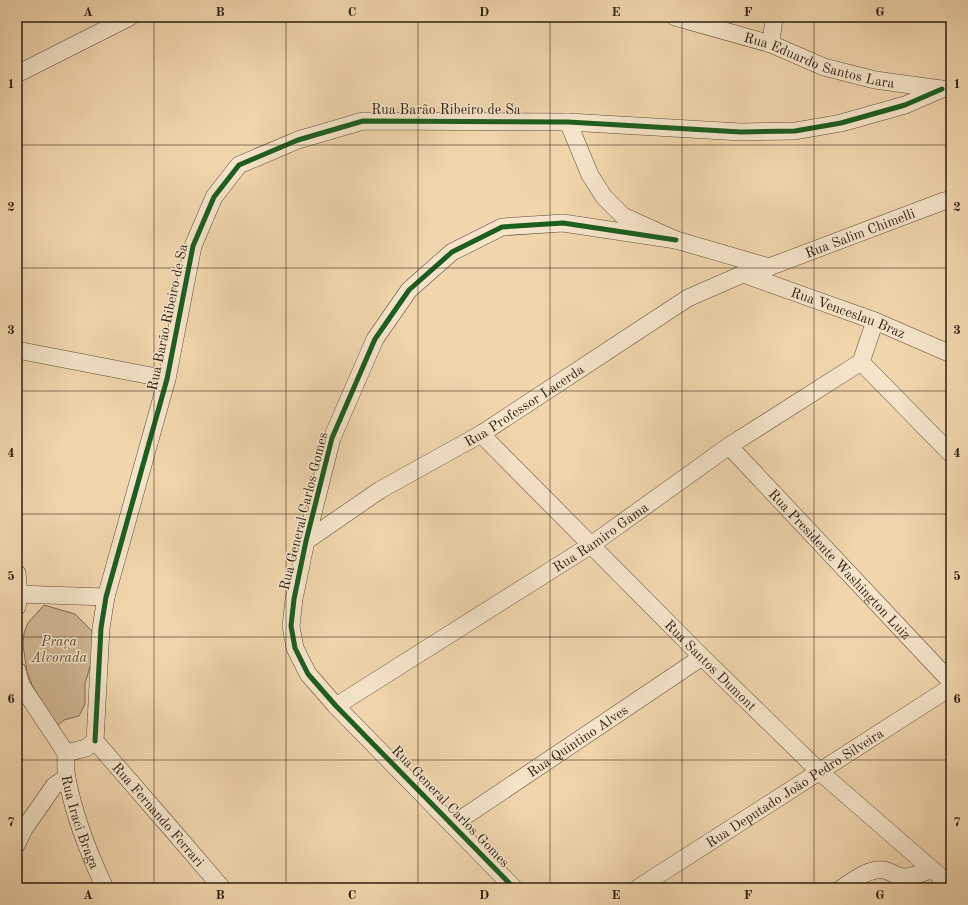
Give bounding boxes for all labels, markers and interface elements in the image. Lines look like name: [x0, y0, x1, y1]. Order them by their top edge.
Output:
text: A: [83, 6, 93, 19]
text: B: [215, 6, 225, 19]
text: C: [348, 6, 356, 19]
text: D: [479, 6, 489, 19]
text: E: [612, 6, 621, 19]
text: F: [744, 6, 753, 19]
text: G: [875, 6, 885, 19]
street label: Rua Eduardo Santos Lara: [742, 31, 895, 91]
text: 1: [7, 78, 15, 91]
text: 1: [953, 78, 961, 91]
street label: Rua Barão Ribeiro de Sa: [371, 103, 521, 117]
text: 2: [7, 201, 15, 214]
text: 2: [953, 201, 961, 214]
street label: Rua Salim Chimelli: [803, 207, 917, 261]
street label: Rua Barão Ribeiro de Sa: [146, 243, 190, 392]
street label: Rua Venceslau Braz: [789, 286, 907, 341]
text: 3: [7, 324, 15, 337]
text: 3: [953, 324, 961, 337]
street label: Rua Professor Lacerda: [462, 362, 587, 450]
street label: Rua General Carlos Gomes: [278, 431, 330, 592]
text: 4: [7, 447, 15, 460]
text: 4: [953, 447, 961, 460]
street label: Rua Presidente Washington Luiz: [766, 487, 913, 642]
street label: Rua Ramiro Gama: [551, 500, 651, 575]
text: 5: [7, 570, 15, 583]
text: 5: [953, 570, 961, 583]
street label: Rua Santos Dumont: [662, 618, 759, 714]
park label: Praça Alvorada: [30, 635, 87, 665]
text: 6: [7, 693, 15, 706]
text: 6: [953, 693, 961, 706]
street label: Rua Quintino Alves: [525, 703, 631, 780]
street label: Rua Deputado João Pedro Silveira: [704, 726, 886, 850]
street label: Rua General Carlos Gomes: [389, 743, 512, 870]
street label: Rua Fernando Ferrari: [109, 760, 206, 870]
street label: Rua Iraci Braga: [59, 774, 101, 871]
text: 7: [7, 816, 15, 829]
text: 7: [953, 816, 961, 829]
text: A: [83, 889, 93, 902]
text: B: [215, 889, 225, 902]
text: C: [348, 889, 356, 902]
text: D: [479, 889, 489, 902]
text: E: [612, 889, 621, 902]
text: F: [744, 889, 753, 902]
text: G: [875, 889, 885, 902]

